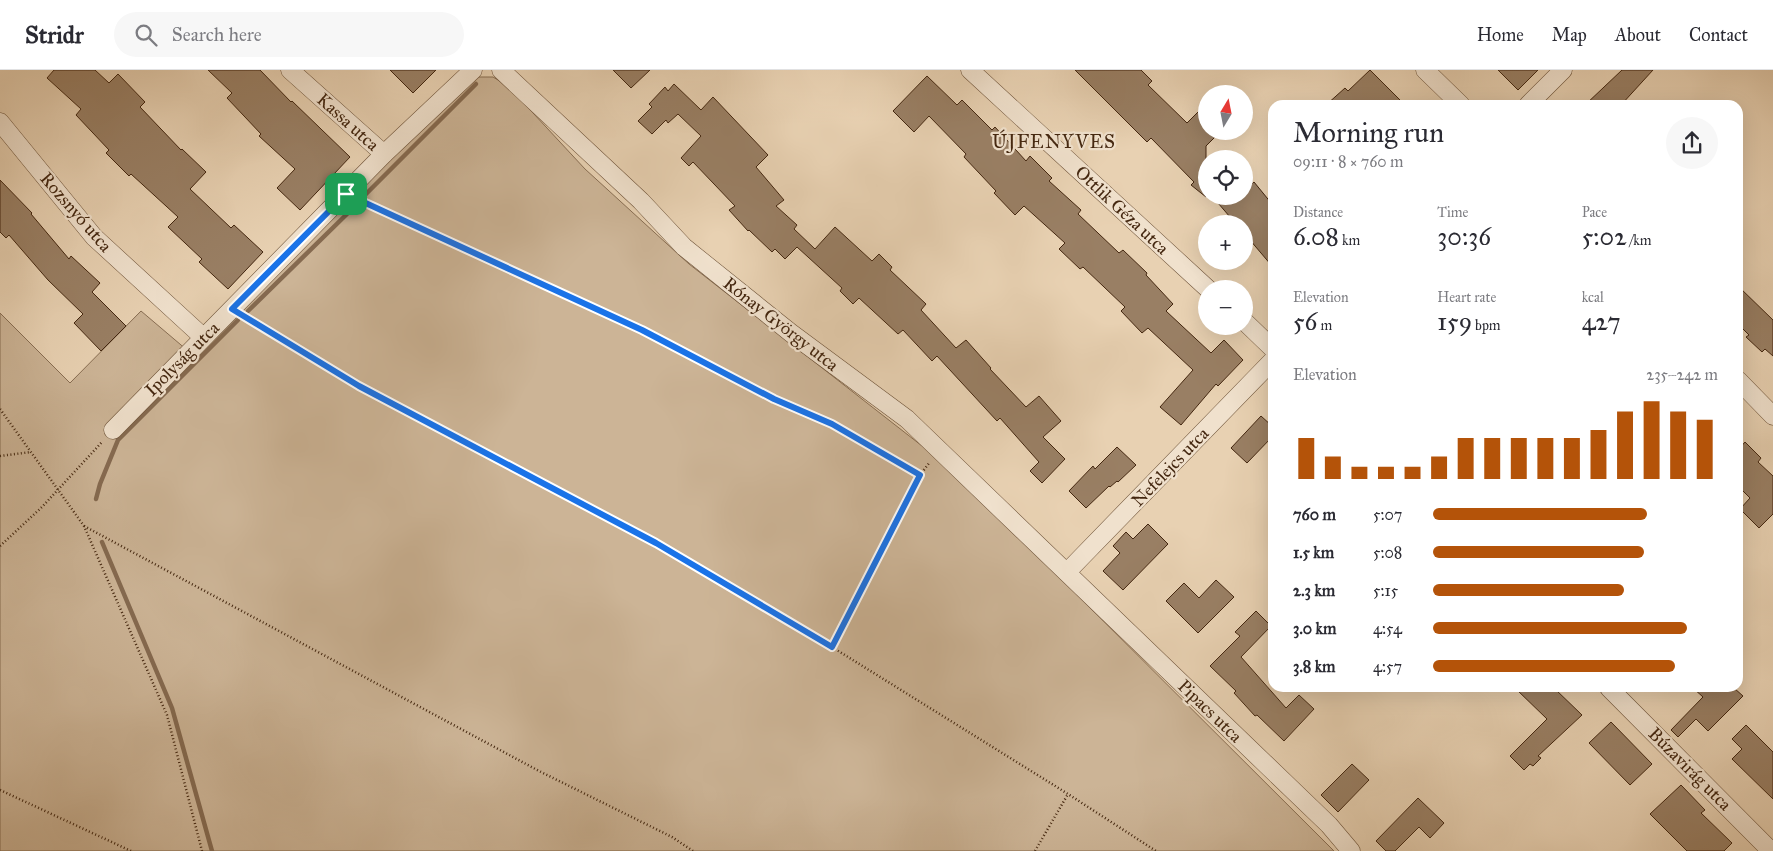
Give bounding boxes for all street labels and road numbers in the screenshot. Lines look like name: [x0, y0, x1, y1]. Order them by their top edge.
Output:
street label: Kassa utca: [312, 88, 384, 156]
street label: Ottlik Géza utca: [1071, 161, 1174, 259]
street label: Rozsnyó utca: [35, 168, 117, 257]
street label: Rónay György utca: [718, 272, 843, 377]
street label: Ipolyság utca: [140, 317, 225, 402]
street label: Nefelejcs utca: [1127, 422, 1214, 511]
street label: Pipacs utca: [1173, 675, 1247, 747]
street label: Búzavirág utca: [1643, 723, 1736, 816]

